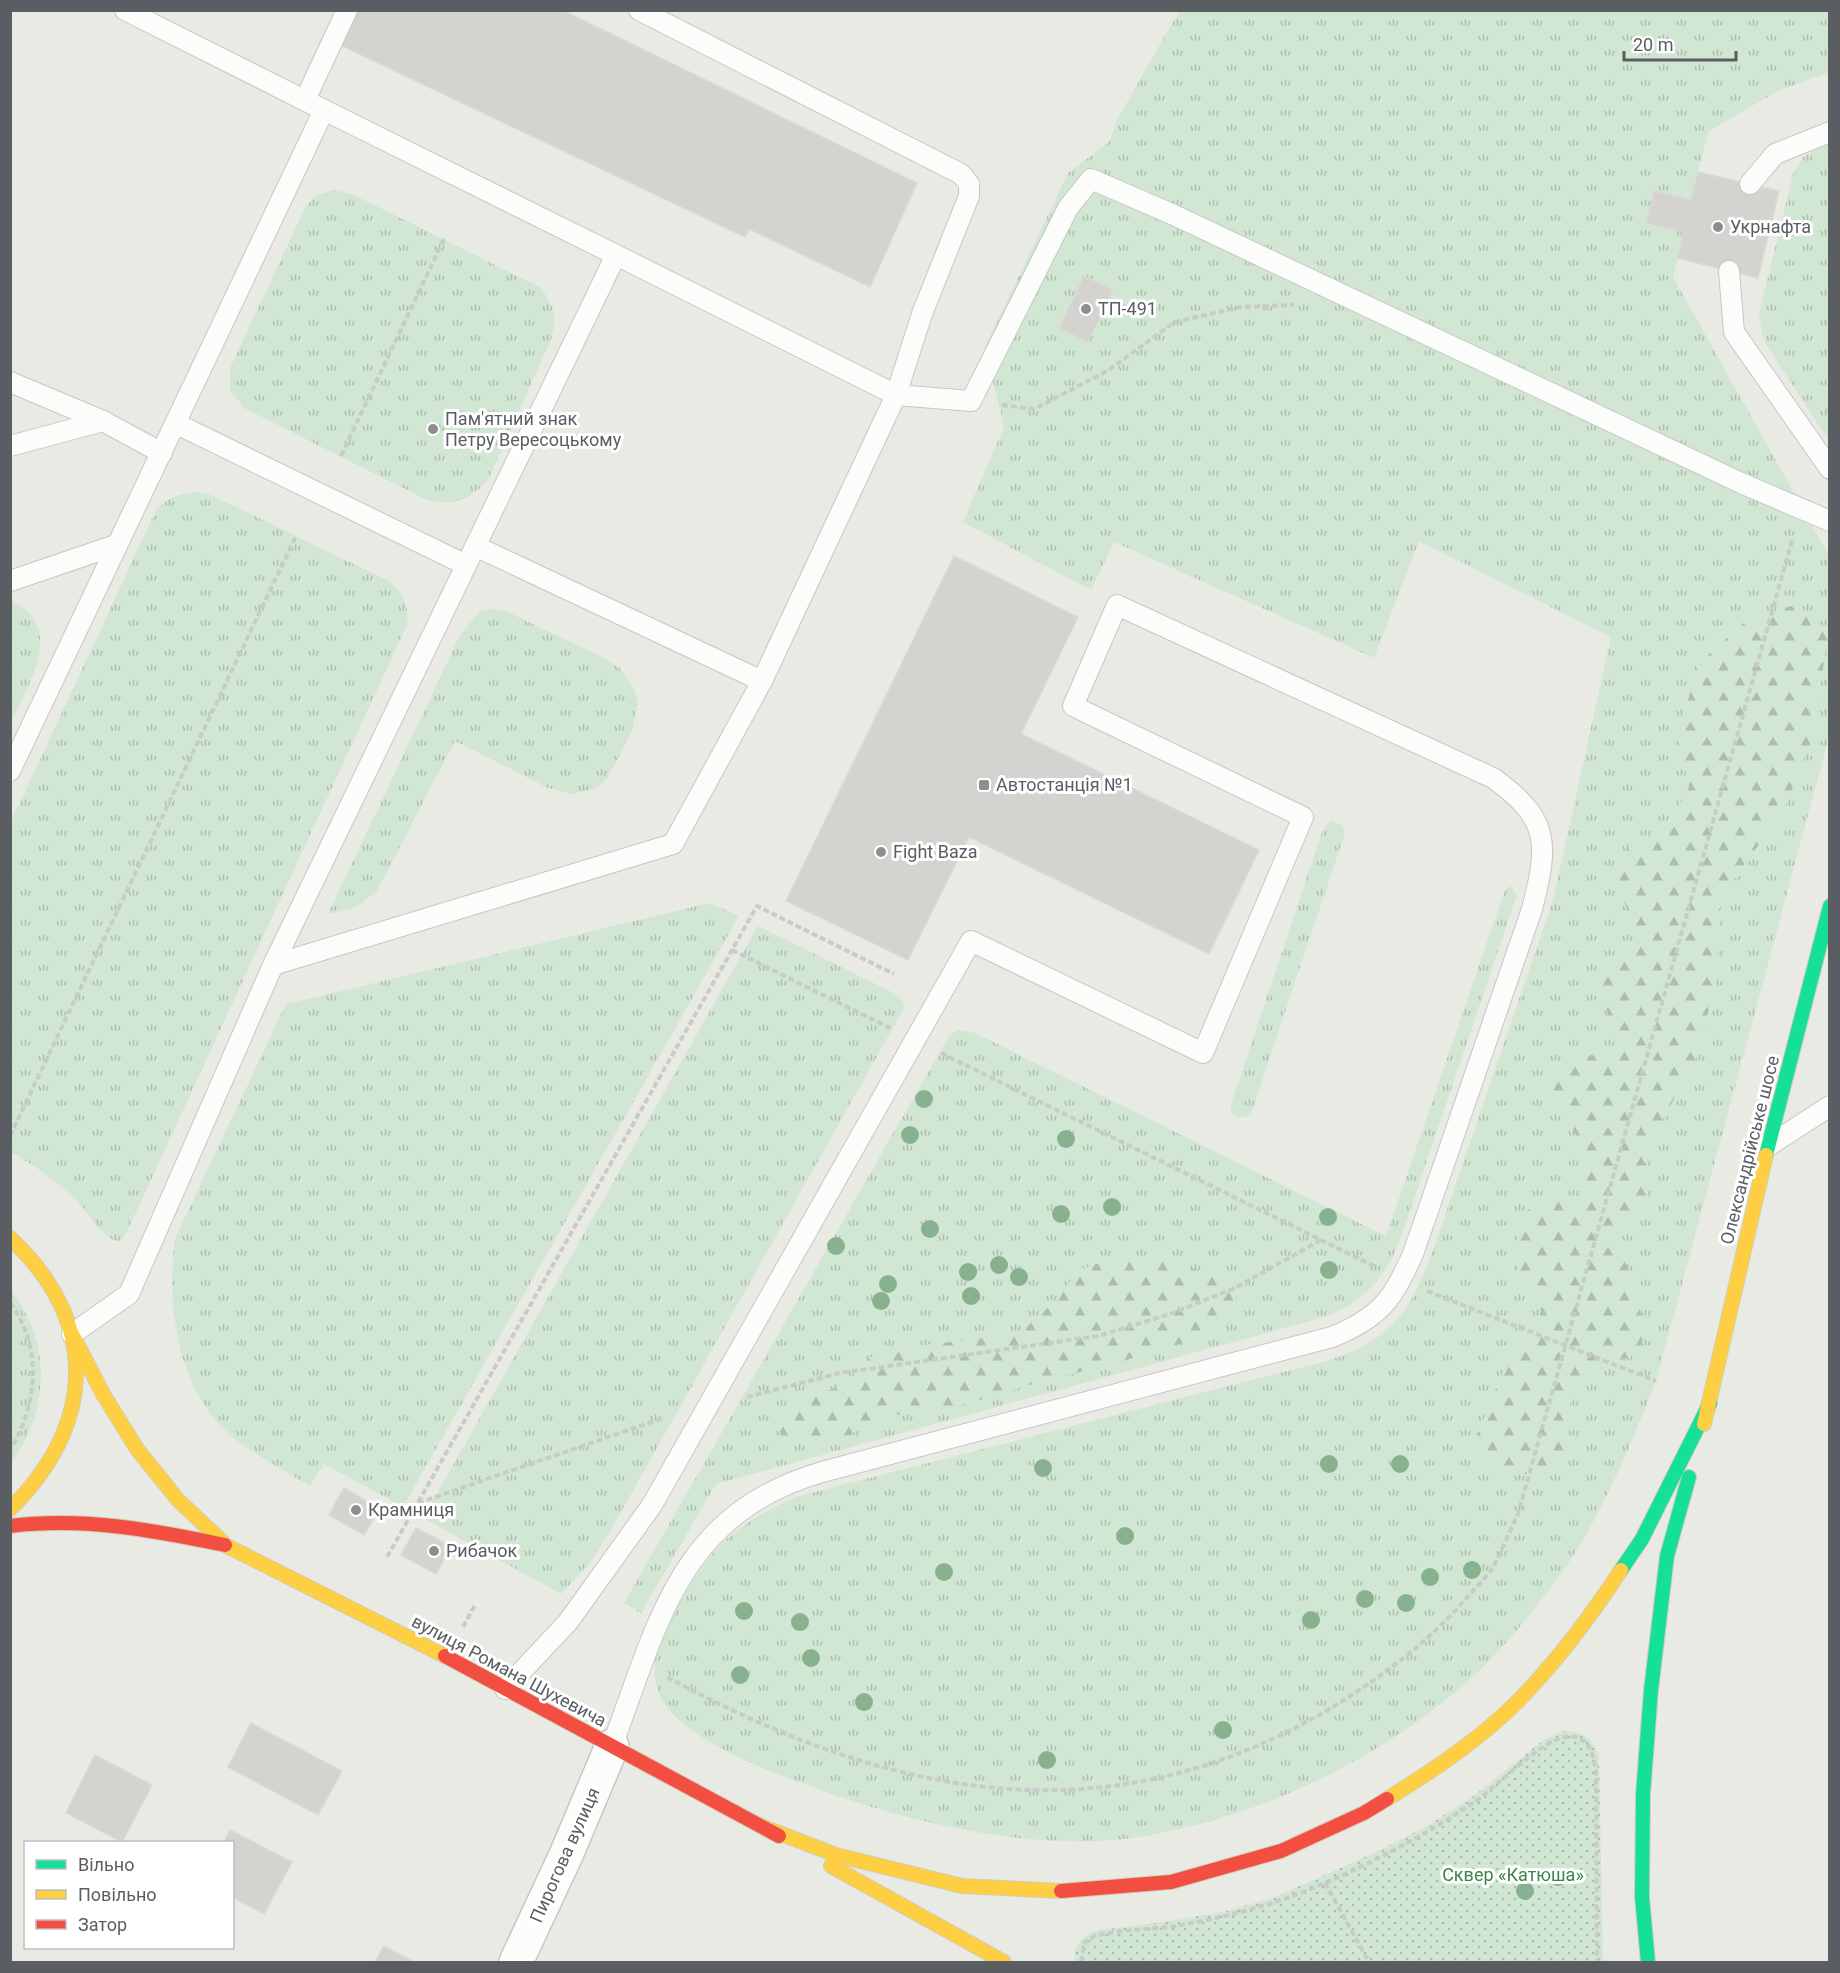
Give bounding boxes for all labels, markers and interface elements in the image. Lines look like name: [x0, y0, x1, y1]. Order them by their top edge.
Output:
scale bar: [1624, 24, 1736, 62]
text: 20 m: [1633, 34, 1673, 55]
place label: Укрнафта: [1730, 216, 1811, 237]
marker: Укрнафта: [1711, 220, 1725, 234]
place label: ТП-491: [1098, 298, 1157, 319]
marker: ТП-491: [1079, 302, 1093, 316]
place label: Пам'ятний знак Петру Вересоцькому: [445, 408, 622, 450]
marker: Пам'ятний знак Петру Вересоцькому: [426, 422, 440, 436]
place label: Автостанція №1: [996, 774, 1133, 795]
marker: Автостанція №1: [977, 778, 991, 792]
place label: Fight Baza: [893, 841, 977, 862]
marker: Fight Baza: [874, 845, 888, 859]
street label: Олександрійське шосе: [1716, 1053, 1783, 1246]
place label: Крамниця: [368, 1499, 454, 1520]
marker: Крамниця: [349, 1503, 363, 1517]
place label: Рибачок: [446, 1540, 518, 1561]
marker: Рибачок: [427, 1544, 441, 1558]
street label: вулиця Романа Шухевича: [408, 1610, 610, 1731]
street label: Пирогова вулиця: [525, 1784, 604, 1926]
legend: [24, 1841, 234, 1949]
text: Вільно: [78, 1854, 134, 1875]
park label: Сквер «Катюша»: [1442, 1864, 1584, 1885]
text: Повільно: [78, 1884, 157, 1905]
text: Затор: [78, 1914, 127, 1935]

